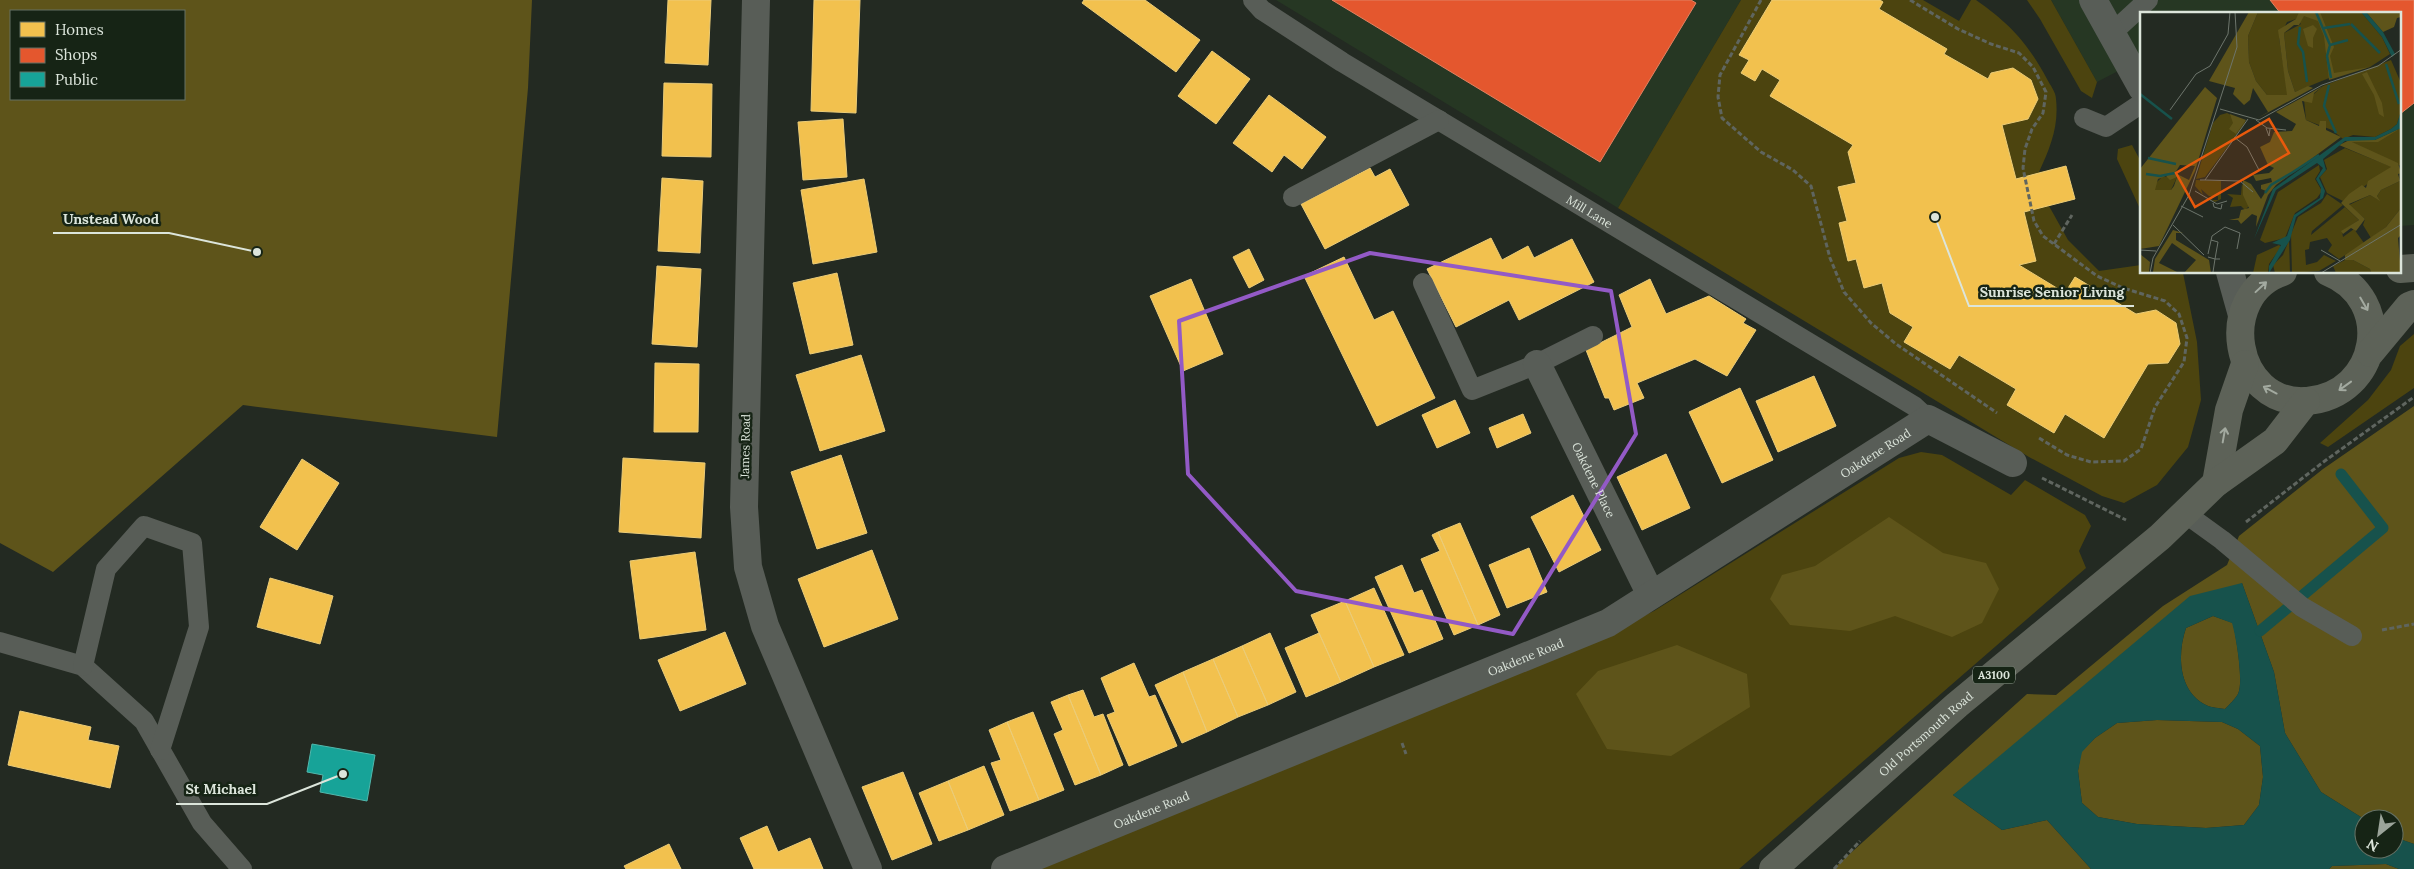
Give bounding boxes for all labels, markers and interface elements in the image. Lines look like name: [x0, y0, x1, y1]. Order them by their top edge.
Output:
legend: [10, 10, 185, 100]
inset map: [2140, 12, 2402, 274]
text: Homes: [55, 20, 104, 39]
text: Shops: [55, 45, 97, 64]
text: Public: [55, 70, 98, 89]
street label: Mill Lane: [1564, 191, 1616, 231]
callout: Unstead Wood: [53, 204, 169, 233]
text: Unstead Wood: [63, 210, 159, 228]
callout: Sunrise Senior Living: [1969, 277, 2134, 306]
one-way arrow: [2255, 281, 2268, 293]
text: Sunrise Senior Living: [1980, 283, 2126, 301]
one-way arrow: [2359, 296, 2369, 310]
one-way arrow: [2338, 381, 2352, 391]
one-way arrow: [2263, 385, 2278, 394]
street label: James Road: [737, 414, 753, 479]
street label: Oakdene Road: [1837, 425, 1913, 481]
one-way arrow: [2220, 427, 2230, 443]
street label: Oakdene Place: [1569, 439, 1619, 520]
street label: Oakdene Road: [1485, 635, 1566, 679]
road number: A3100: [1973, 666, 2015, 684]
street label: Old Portsmouth Road: [1875, 688, 1976, 779]
callout: St Michael: [176, 775, 267, 804]
text: St Michael: [186, 780, 257, 798]
street label: Oakdene Road: [1111, 787, 1191, 831]
north arrow: [2354, 809, 2404, 859]
text: N: [2363, 835, 2382, 856]

